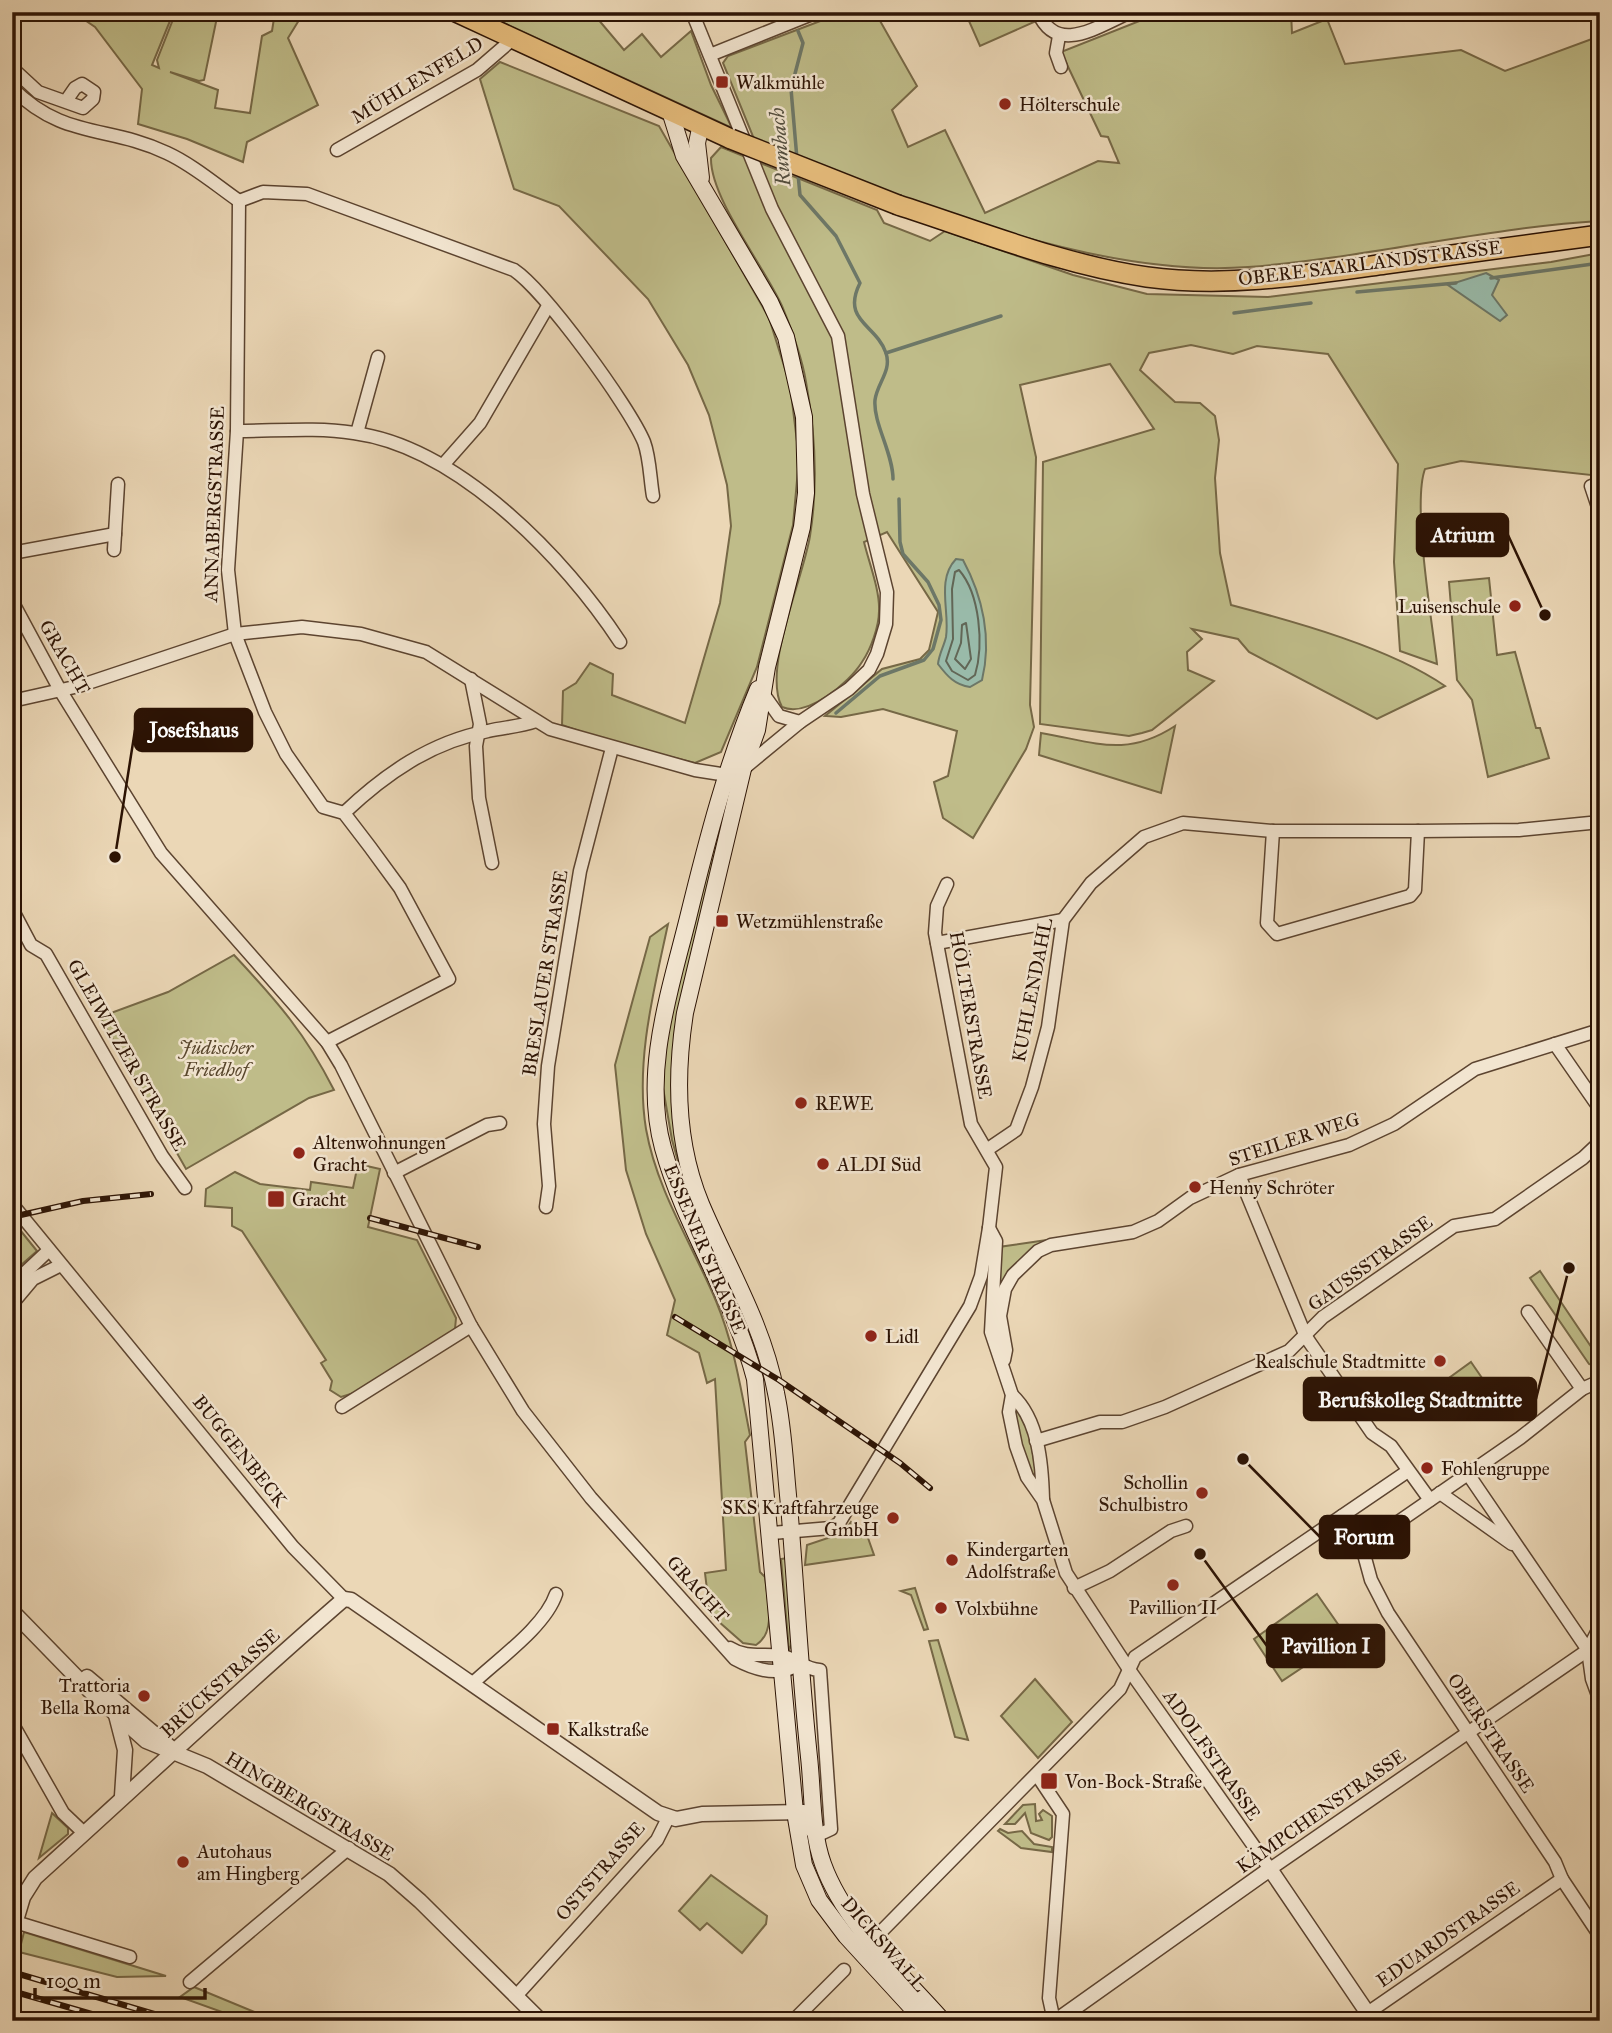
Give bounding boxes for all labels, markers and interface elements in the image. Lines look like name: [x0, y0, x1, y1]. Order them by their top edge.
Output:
street label: MÜHLENFELD: [347, 32, 487, 128]
place label: Walkmühle: [736, 71, 825, 94]
marker: Walkmühle: [714, 74, 730, 90]
place label: Hölterschule: [1019, 93, 1120, 116]
marker: Hölterschule: [997, 96, 1013, 112]
water label: Rumbach: [764, 106, 796, 189]
street label: OBERE SAARLANDSTRASSE: [1237, 235, 1503, 291]
street label: ANNABERGSTRASSE: [199, 405, 229, 603]
callout: Atrium: [1417, 514, 1508, 556]
text: Atrium: [1429, 522, 1495, 548]
place label: Luisenschule: [1398, 595, 1501, 618]
marker: Luisenschule: [1507, 598, 1523, 614]
street label: GRACHT: [35, 616, 95, 698]
callout: Josefshaus: [135, 709, 252, 751]
text: Josefshaus: [146, 717, 239, 744]
street label: BRESLAUER STRASSE: [517, 868, 573, 1078]
place label: Wetzmühlenstraße: [736, 910, 883, 933]
marker: Wetzmühlenstraße: [714, 913, 730, 929]
street label: KUHLENDAHL: [1007, 916, 1057, 1064]
street label: HÖLTERSTRASSE: [945, 929, 997, 1101]
street label: GLEIWITZER STRASSE: [63, 955, 192, 1155]
park label: Jüdischer Friedhof: [178, 1036, 254, 1081]
place label: REWE: [815, 1092, 874, 1115]
marker: REWE: [793, 1095, 809, 1111]
street label: STEILER WEG: [1226, 1107, 1362, 1171]
place label: Altenwohnungen Gracht: [312, 1131, 446, 1176]
marker: Altenwohnungen Gracht: [291, 1145, 307, 1161]
place label: ALDI Süd: [836, 1153, 922, 1176]
marker: ALDI Süd: [815, 1156, 831, 1172]
street label: ESSENER STRASSE: [659, 1161, 751, 1338]
place label: Henny Schröter: [1209, 1176, 1335, 1199]
marker: Henny Schröter: [1187, 1179, 1203, 1195]
place label: Gracht: [292, 1188, 347, 1211]
marker: Gracht: [266, 1189, 286, 1209]
street label: GAUSSSTRASSE: [1303, 1210, 1437, 1316]
place label: Lidl: [885, 1325, 920, 1348]
marker: Lidl: [863, 1328, 879, 1344]
place label: Realschule Stadtmitte: [1255, 1350, 1426, 1373]
marker: Realschule Stadtmitte: [1432, 1353, 1448, 1369]
callout: Berufskolleg Stadtmitte: [1304, 1378, 1536, 1420]
text: Berufskolleg Stadtmitte: [1318, 1387, 1522, 1413]
street label: BUGGENBECK: [188, 1390, 292, 1512]
place label: Fohlengruppe: [1441, 1457, 1550, 1481]
marker: Fohlengruppe: [1419, 1460, 1435, 1476]
place label: Schollin Schulbistro: [1099, 1471, 1188, 1516]
marker: Schollin Schulbistro: [1194, 1485, 1210, 1501]
place label: SKS Kraftfahrzeuge GmbH: [722, 1496, 879, 1541]
marker: SKS Kraftfahrzeuge GmbH: [885, 1510, 901, 1526]
callout: Forum: [1320, 1516, 1409, 1558]
text: Forum: [1334, 1524, 1395, 1550]
place label: Kindergarten Adolfstraße: [965, 1538, 1069, 1583]
street label: GRACHT: [662, 1551, 734, 1627]
marker: Kindergarten Adolfstraße: [944, 1552, 960, 1568]
marker: Pavillion II: [1165, 1577, 1181, 1593]
place label: Pavillion II: [1129, 1596, 1217, 1619]
place label: Volxbühne: [954, 1597, 1038, 1620]
marker: Volxbühne: [933, 1600, 949, 1616]
street label: BRÜCKSTRASSE: [156, 1623, 284, 1742]
callout: Pavillion I: [1267, 1625, 1384, 1667]
text: Pavillion I: [1282, 1633, 1370, 1659]
street label: OBERSTRASSE: [1443, 1669, 1540, 1797]
place label: Trattoria Bella Roma: [40, 1674, 131, 1719]
street label: ADOLFSTRASSE: [1158, 1684, 1266, 1825]
marker: Trattoria Bella Roma: [136, 1688, 152, 1704]
place label: Kalkstraße: [567, 1718, 649, 1741]
marker: Kalkstraße: [545, 1721, 561, 1737]
street label: KÄMPCHENSTRASSE: [1232, 1744, 1410, 1878]
street label: HINGBERGSTRASSE: [221, 1746, 399, 1866]
place label: Von-Bock-Straße: [1064, 1770, 1202, 1793]
marker: Von-Bock-Straße: [1039, 1771, 1059, 1791]
street label: OSTSTRASSE: [551, 1816, 650, 1925]
place label: Autohaus am Hingberg: [196, 1840, 299, 1886]
marker: Autohaus am Hingberg: [175, 1854, 191, 1870]
street label: EDUARDSTRASSE: [1372, 1876, 1524, 1992]
street label: DICKSWALL: [837, 1892, 931, 1996]
scale bar: [35, 1956, 205, 2000]
text: 100 m: [46, 1968, 101, 1994]

